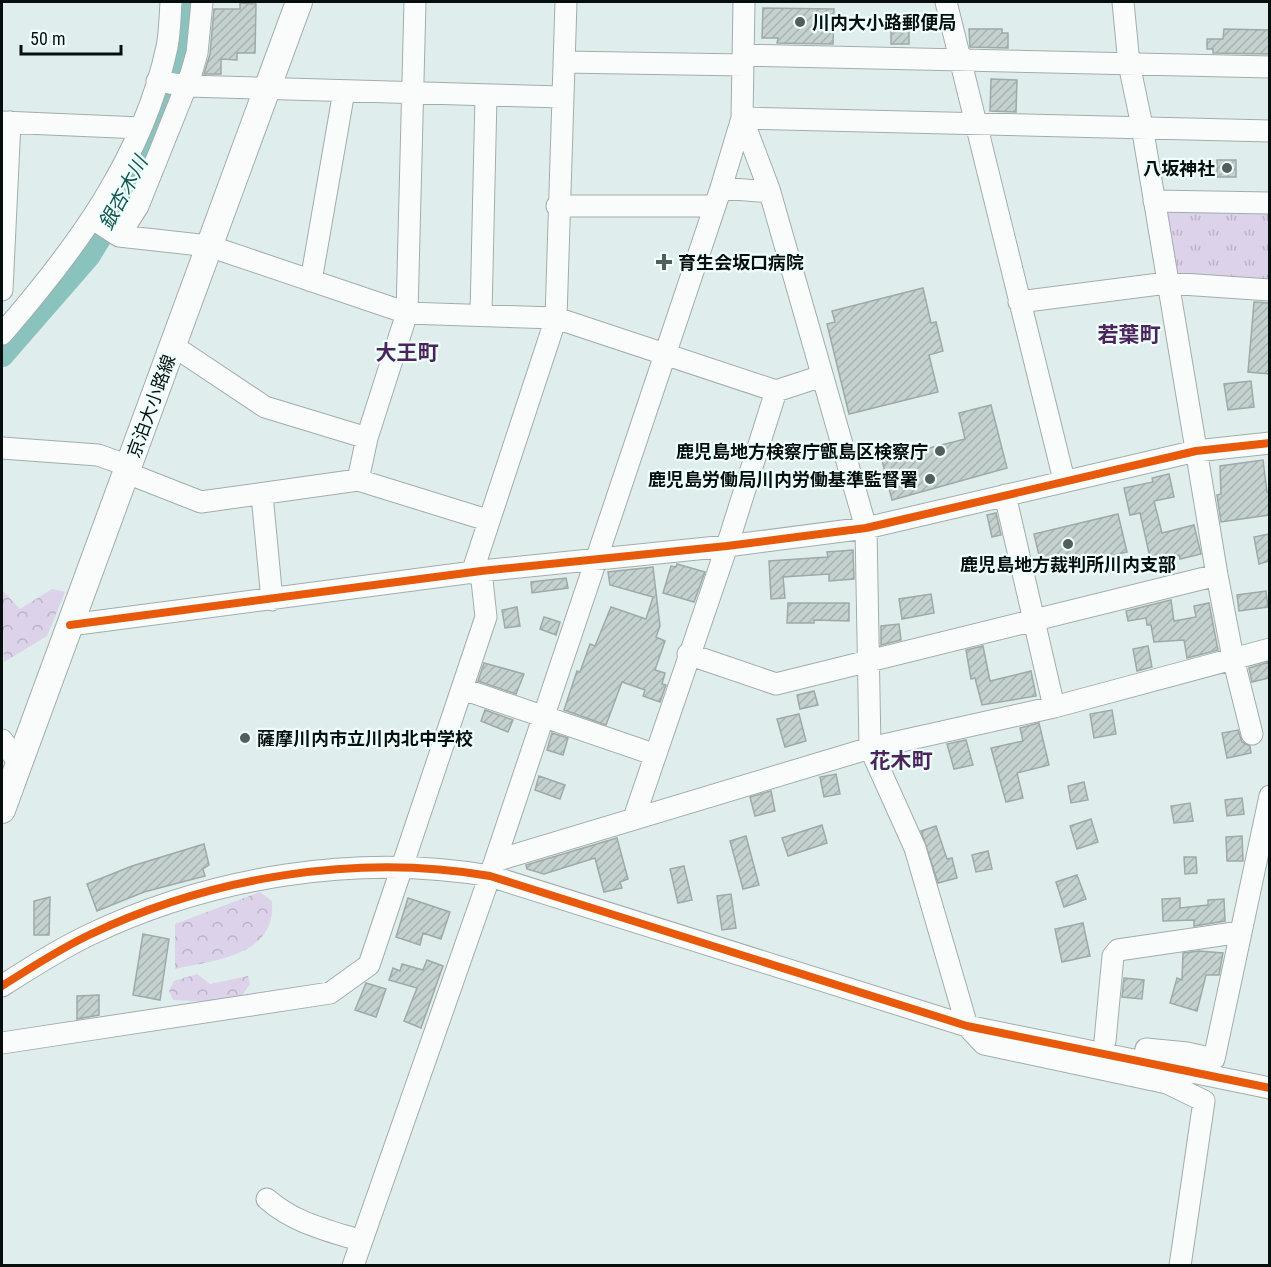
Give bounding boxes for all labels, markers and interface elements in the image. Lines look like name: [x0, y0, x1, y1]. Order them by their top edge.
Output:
place label: 川内大小路郵便局: [812, 12, 956, 33]
marker: 川内大小路郵便局: [793, 15, 807, 29]
scale bar: [21, 18, 122, 56]
text: 50 m: [30, 28, 65, 49]
water label: 銀杏木川: [94, 150, 153, 234]
place label: 八坂神社: [1143, 158, 1215, 179]
marker: 八坂神社: [1220, 161, 1234, 175]
place label: 育生会坂口病院: [678, 252, 804, 273]
marker: 育生会坂口病院: [655, 253, 673, 271]
district label: 若葉町: [1098, 323, 1161, 347]
district label: 大王町: [376, 341, 439, 365]
street label: 京泊大小路線: [123, 352, 179, 460]
place label: 鹿児島地方検察庁甑島区検察庁: [676, 441, 928, 462]
marker: 鹿児島地方検察庁甑島区検察庁: [933, 444, 947, 458]
place label: 鹿児島労働局川内労働基準監督署: [648, 469, 918, 490]
marker: 鹿児島労働局川内労働基準監督署: [923, 472, 937, 486]
marker: 鹿児島地方裁判所川内支部: [1061, 537, 1075, 551]
place label: 鹿児島地方裁判所川内支部: [960, 554, 1176, 575]
place label: 薩摩川内市立川内北中学校: [257, 728, 473, 749]
marker: 薩摩川内市立川内北中学校: [238, 731, 252, 745]
district label: 花木町: [870, 749, 933, 773]

